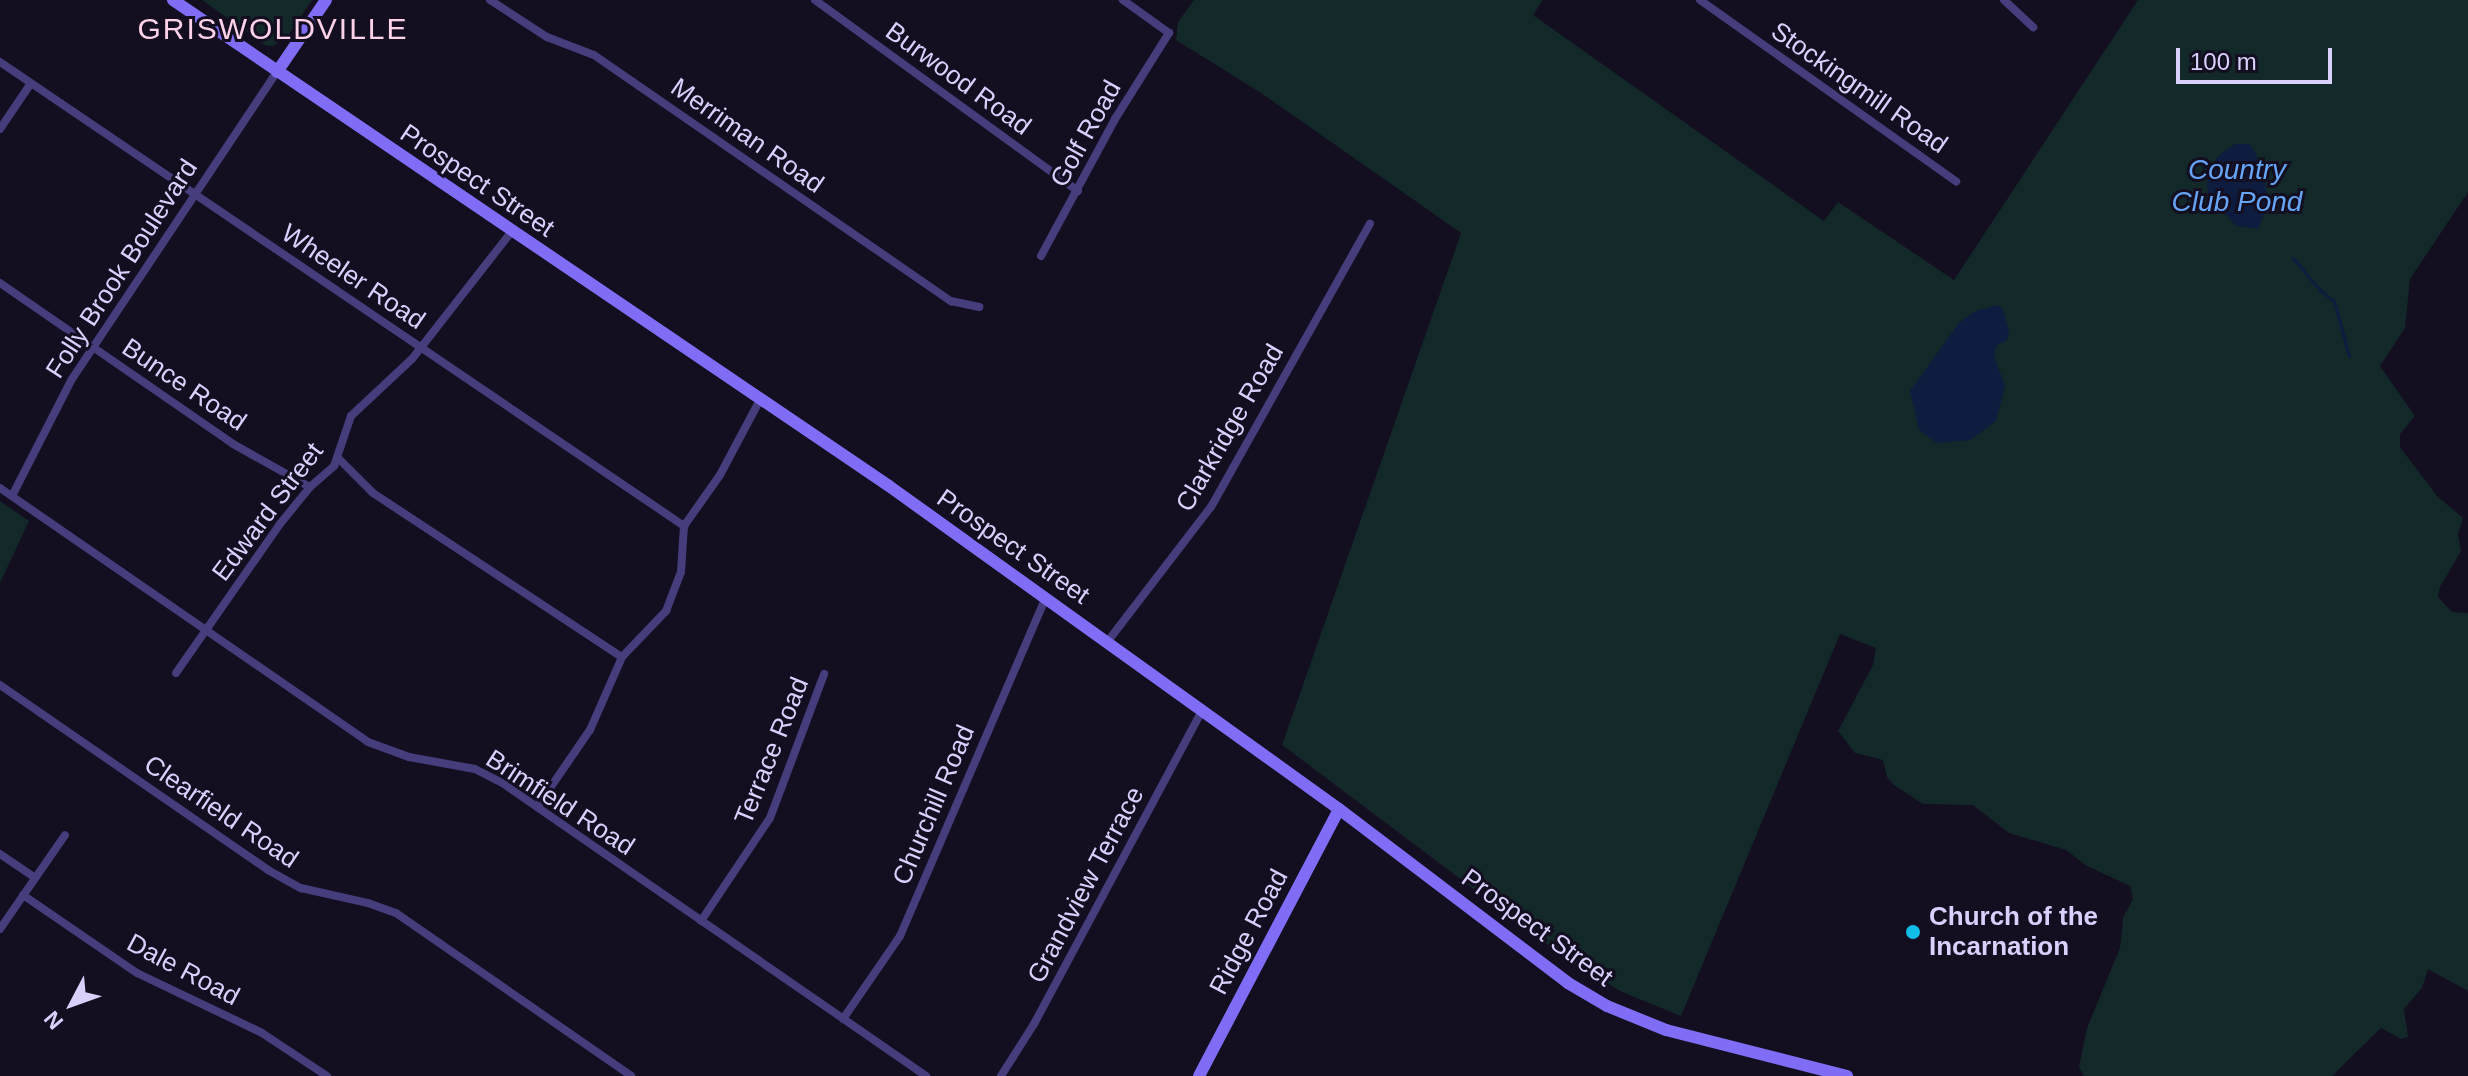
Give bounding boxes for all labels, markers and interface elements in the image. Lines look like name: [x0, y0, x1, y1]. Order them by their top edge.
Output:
district label: GRISWOLDVILLE: [137, 11, 409, 47]
street label: Burwood Road: [879, 16, 1037, 142]
street label: Stockingmill Road: [1765, 16, 1953, 160]
scale bar: [2180, 32, 2336, 82]
text: 100 m: [2190, 48, 2257, 75]
street label: Merriman Road: [665, 72, 829, 200]
street label: Golf Road: [1044, 75, 1128, 193]
street label: Prospect Street: [394, 118, 560, 244]
water label: Country Club Pond: [2172, 153, 2302, 219]
street label: Folly Brook Boulevard: [40, 154, 204, 384]
street label: Wheeler Road: [275, 218, 431, 336]
street label: Bunce Road: [116, 332, 252, 438]
street label: Clarkridge Road: [1170, 339, 1290, 517]
street label: Edward Street: [206, 437, 330, 587]
street label: Prospect Street: [931, 483, 1095, 611]
street label: Terrace Road: [728, 673, 816, 829]
street label: Churchill Road: [886, 720, 982, 890]
street label: Brimfield Road: [480, 743, 640, 863]
street label: Clearfield Road: [138, 749, 304, 875]
street label: Grandview Terrace: [1021, 781, 1151, 989]
street label: Prospect Street: [1455, 863, 1619, 993]
street label: Ridge Road: [1203, 864, 1295, 1000]
place label: Church of the Incarnation: [1929, 901, 2098, 962]
marker: Church of the Incarnation: [1904, 923, 1922, 941]
street label: Dale Road: [121, 927, 245, 1013]
north arrow: [32, 964, 112, 1044]
text: N: [39, 1006, 68, 1034]

